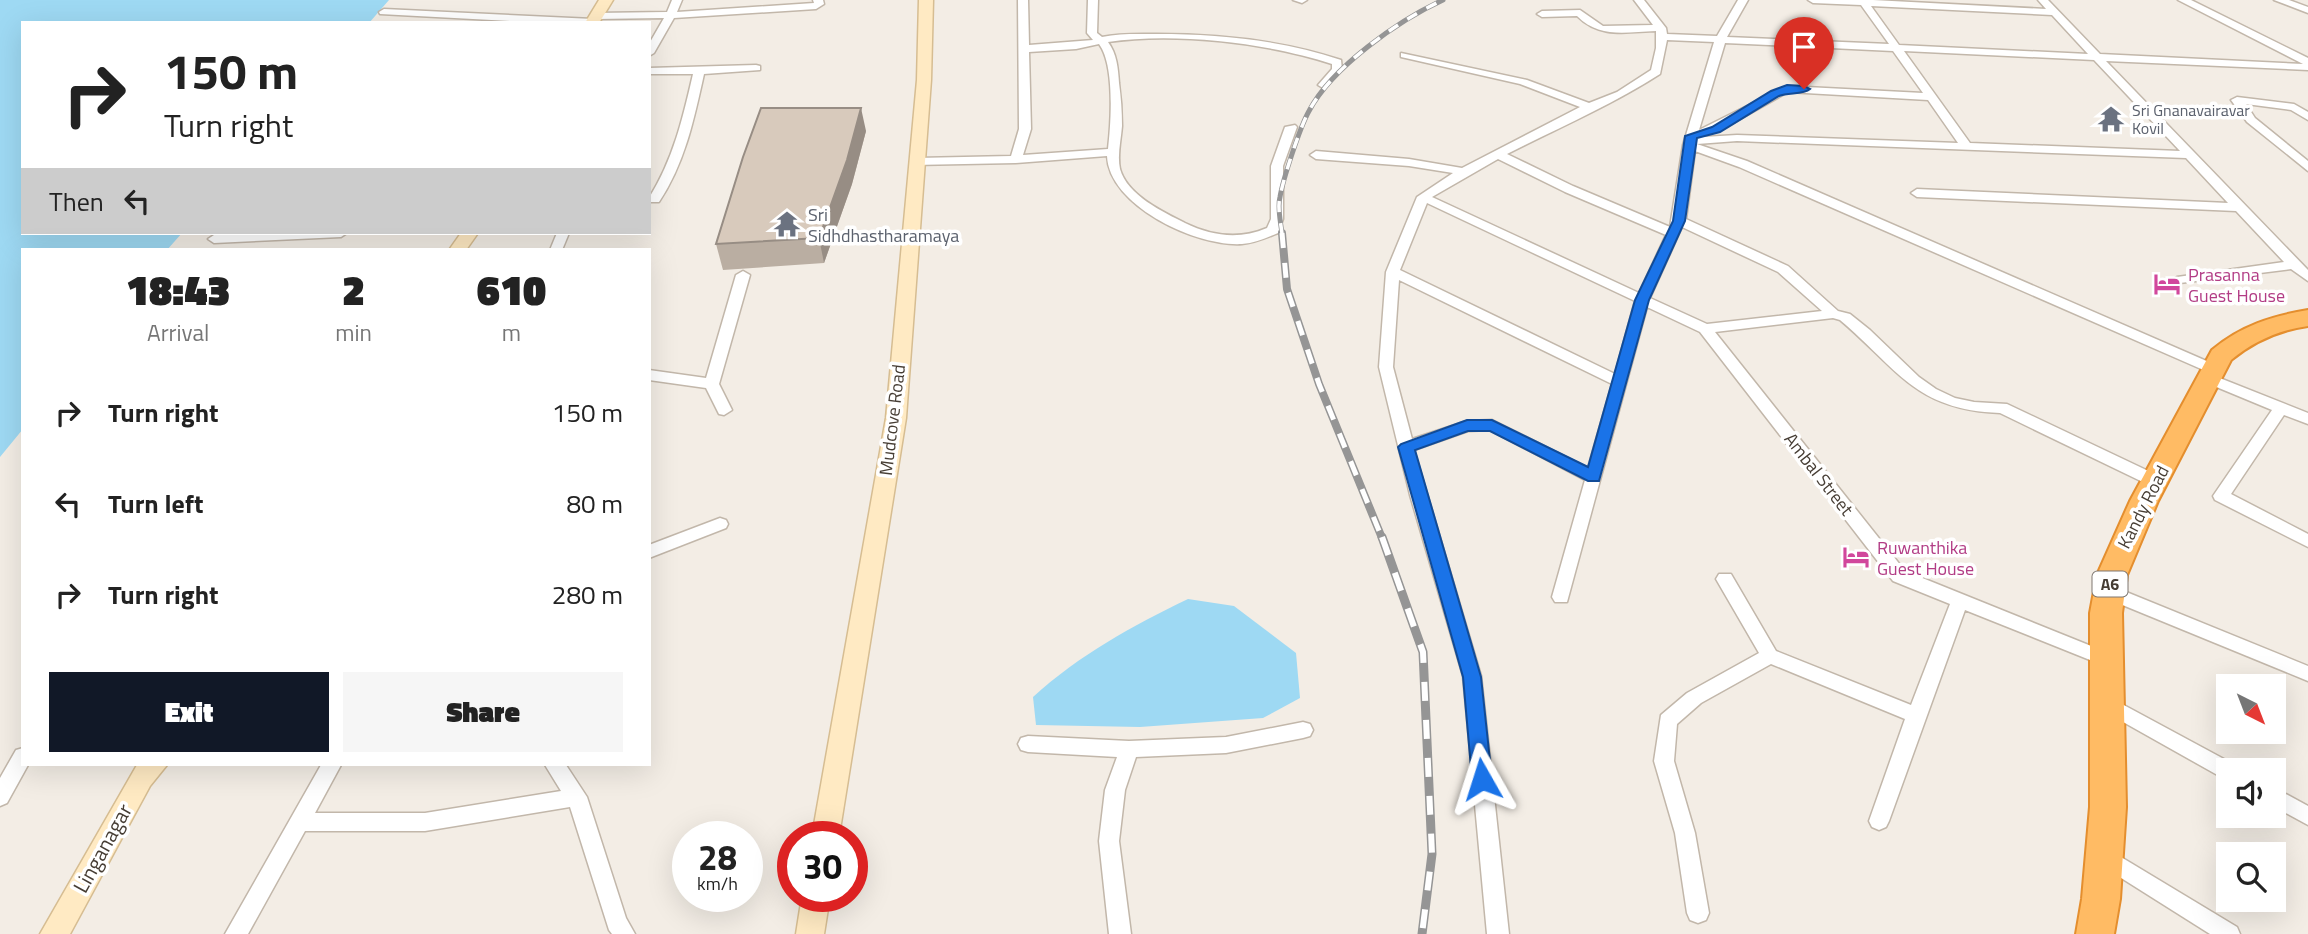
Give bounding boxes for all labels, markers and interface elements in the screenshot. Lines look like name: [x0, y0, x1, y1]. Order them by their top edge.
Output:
pin: [1774, 17, 1834, 89]
icon: arrive: [1785, 28, 1823, 66]
text: 150 m: [164, 33, 298, 108]
icon: right: [49, 49, 140, 140]
place label: Sri Gnanavairavar Kovil: [2132, 98, 2250, 140]
text: Turn right: [164, 101, 293, 149]
temple icon: Sri Gnanavairavar Kovil: [2096, 104, 2126, 134]
text: Then: [49, 182, 104, 221]
icon: left: [118, 182, 156, 220]
place label: Sri Sidhdhastharamaya: [808, 201, 959, 249]
temple icon: Sri Sidhdhastharamaya: [772, 209, 802, 239]
text: 18:43: [126, 257, 230, 321]
text: 2: [342, 257, 365, 321]
text: 610: [477, 257, 546, 321]
place label: Prasanna Guest House: [2188, 261, 2285, 309]
hotel icon: Prasanna Guest House: [2152, 269, 2182, 299]
text: Arrival: [147, 315, 209, 350]
text: min: [335, 315, 372, 350]
text: m: [502, 315, 521, 350]
street label: Mudcove Road: [872, 363, 912, 477]
text: Turn right: [108, 393, 219, 432]
text: 150 m: [552, 393, 623, 432]
icon: right: [49, 394, 87, 432]
street label: Ambal Street: [1778, 427, 1860, 522]
street label: Kandy Road: [2111, 461, 2175, 553]
text: Turn left: [108, 484, 203, 523]
text: 80 m: [566, 484, 623, 523]
icon: left: [49, 485, 87, 523]
place label: Ruwanthika Guest House: [1877, 534, 1974, 582]
hotel icon: Ruwanthika Guest House: [1841, 542, 1871, 572]
road number: A6: [2092, 572, 2128, 596]
text: Turn right: [108, 575, 219, 614]
text: 280 m: [552, 575, 623, 614]
icon: right: [49, 576, 87, 614]
button: Exit: [49, 672, 329, 752]
button: Share: [343, 672, 623, 752]
north arrow: [2216, 674, 2286, 744]
map controls: [2216, 674, 2286, 912]
position arrow: [1445, 742, 1519, 816]
button: sound: [2216, 758, 2286, 828]
street label: Linganagar: [64, 798, 140, 898]
speed limit sign: 30: [777, 821, 868, 912]
text: 28: [698, 830, 737, 884]
button: search: [2216, 842, 2286, 912]
text: km/h: [697, 870, 738, 897]

